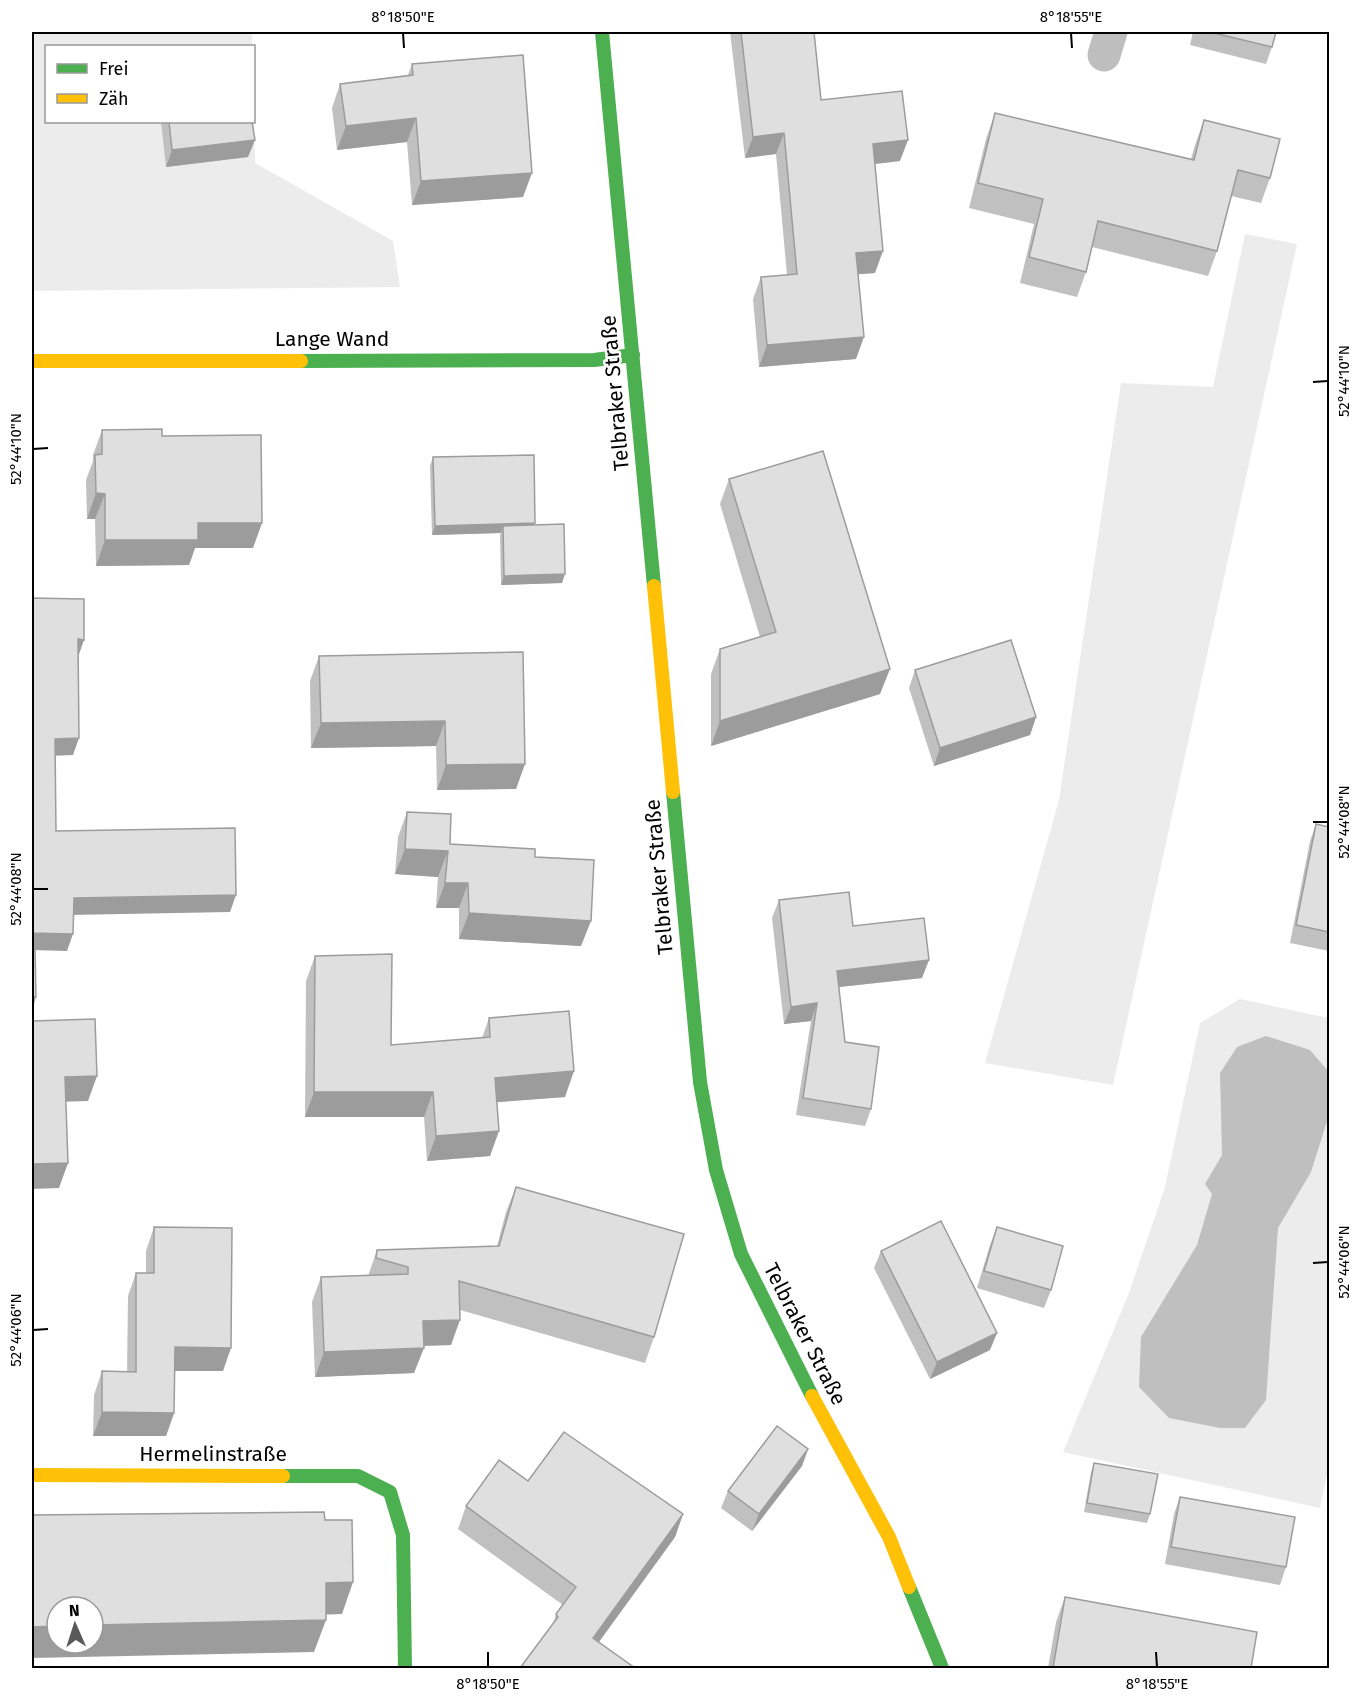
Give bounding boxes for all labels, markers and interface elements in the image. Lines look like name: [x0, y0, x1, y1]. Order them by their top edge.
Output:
text: 8°18'50"E: [371, 8, 435, 26]
text: 8°18'55"E: [1040, 8, 1102, 26]
legend: [45, 45, 255, 123]
text: Frei: [99, 58, 129, 80]
text: Zäh: [99, 88, 128, 110]
street label: Telbraker Straße: [595, 314, 635, 472]
street label: Lange Wand: [275, 326, 389, 352]
text: 52°44'10"N: [1335, 345, 1353, 417]
text: 52°44'10"N: [7, 413, 25, 485]
text: 52°44'08"N: [1335, 785, 1353, 859]
street label: Telbraker Straße: [639, 798, 679, 956]
text: 52°44'08"N: [7, 852, 25, 926]
text: 52°44'06"N: [1335, 1225, 1353, 1299]
street label: Telbraker Straße: [758, 1259, 852, 1409]
text: 52°44'06"N: [7, 1293, 25, 1367]
street label: Hermelinstraße: [139, 1441, 287, 1467]
north arrow: [45, 1595, 105, 1655]
text: N: [68, 1601, 80, 1620]
text: 8°18'50"E: [456, 1675, 520, 1693]
text: 8°18'55"E: [1126, 1675, 1188, 1693]

